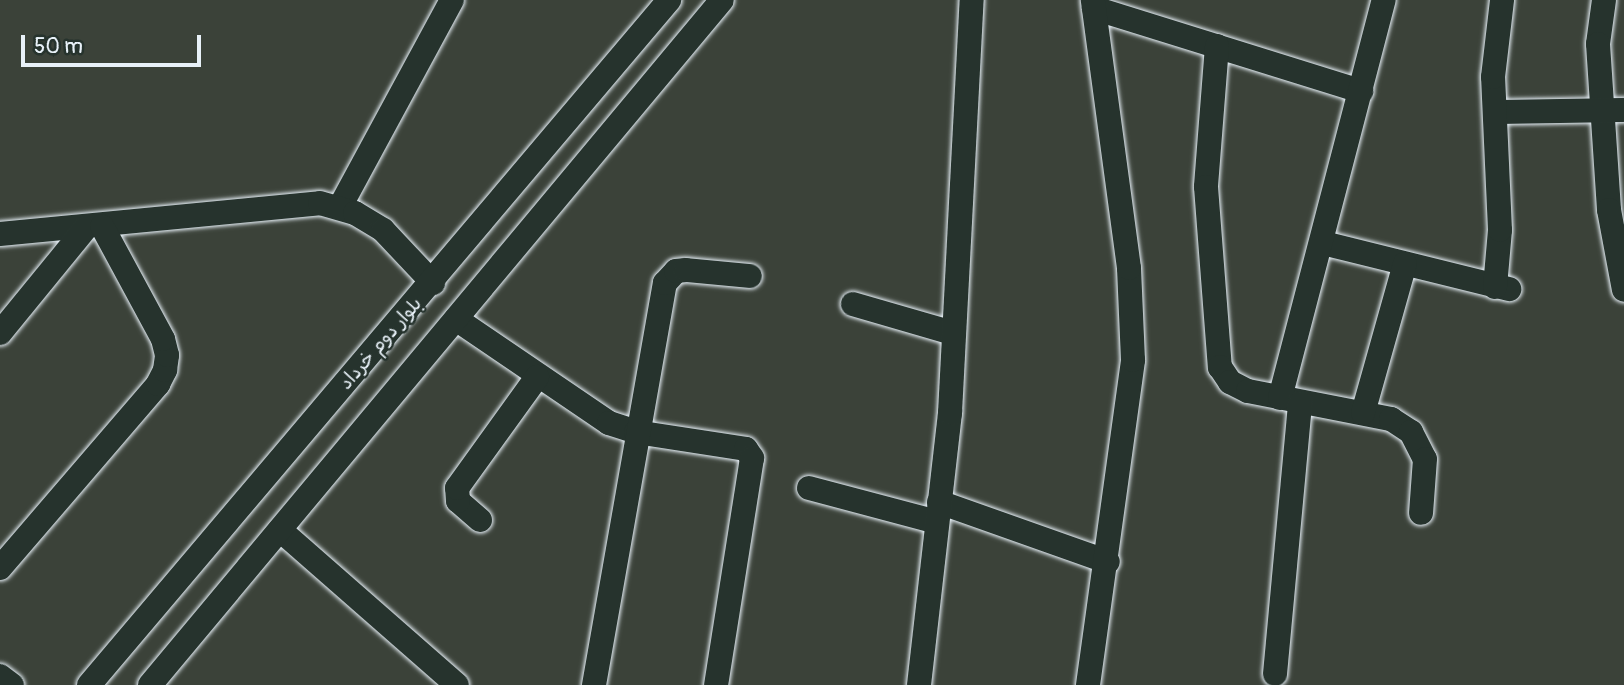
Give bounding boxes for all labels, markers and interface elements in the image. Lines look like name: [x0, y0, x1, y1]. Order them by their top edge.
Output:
scale bar: [24, 21, 205, 65]
text: 50 m: [34, 33, 83, 60]
street label: بلوار دوم خرداد: [335, 293, 427, 395]

